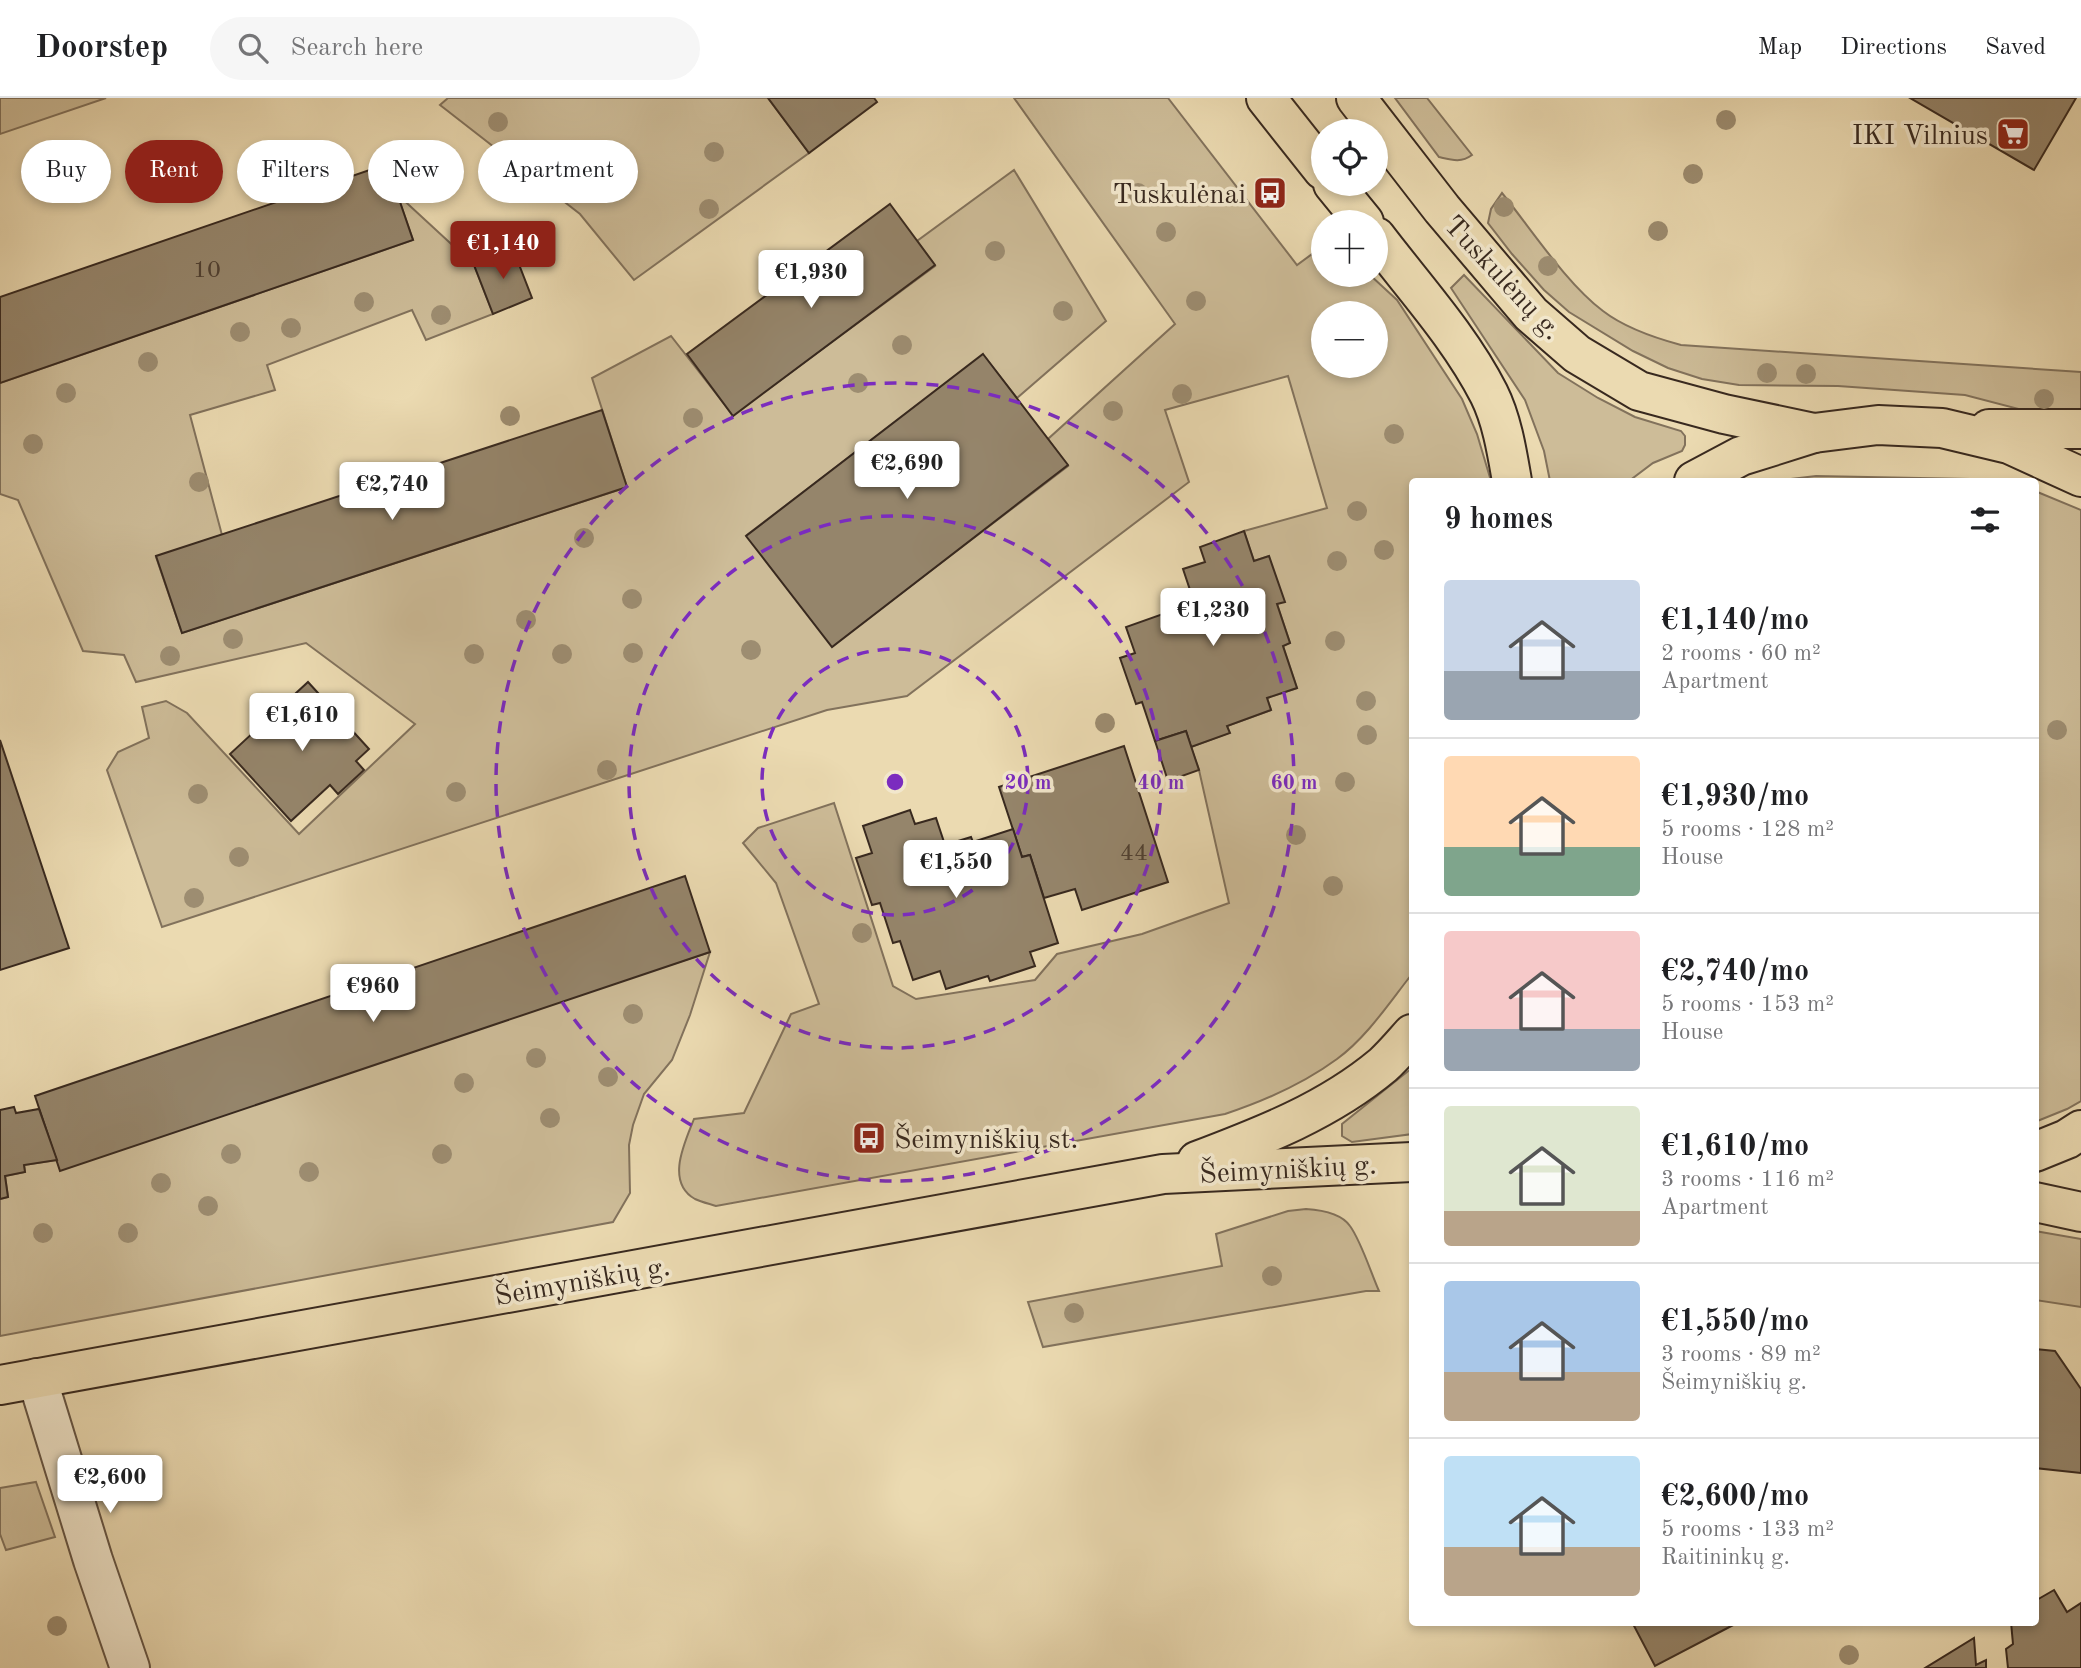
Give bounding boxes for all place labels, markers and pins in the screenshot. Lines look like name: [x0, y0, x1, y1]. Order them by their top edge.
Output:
supermarket icon: IKI Vilnius: [1994, 115, 2032, 153]
place label: IKI Vilnius: [1852, 123, 1988, 151]
bus stop icon: Tuskulėnai: [1251, 174, 1289, 212]
place label: Tuskulėnai: [1112, 182, 1246, 210]
pin: €1,140: [446, 222, 560, 281]
pin: €1,930: [754, 250, 868, 310]
pin: €2,690: [850, 442, 964, 501]
pin: €2,740: [335, 462, 449, 522]
pin: €1,230: [1156, 588, 1270, 648]
pin: €1,610: [245, 694, 359, 753]
centre of rings: [883, 770, 907, 794]
pin: €1,550: [899, 840, 1013, 900]
pin: €960: [332, 964, 414, 1024]
bus stop icon: Šeimyniškių st.: [850, 1119, 888, 1157]
place label: Šeimyniškių st.: [894, 1122, 1078, 1155]
pin: €2,600: [53, 1456, 167, 1515]

